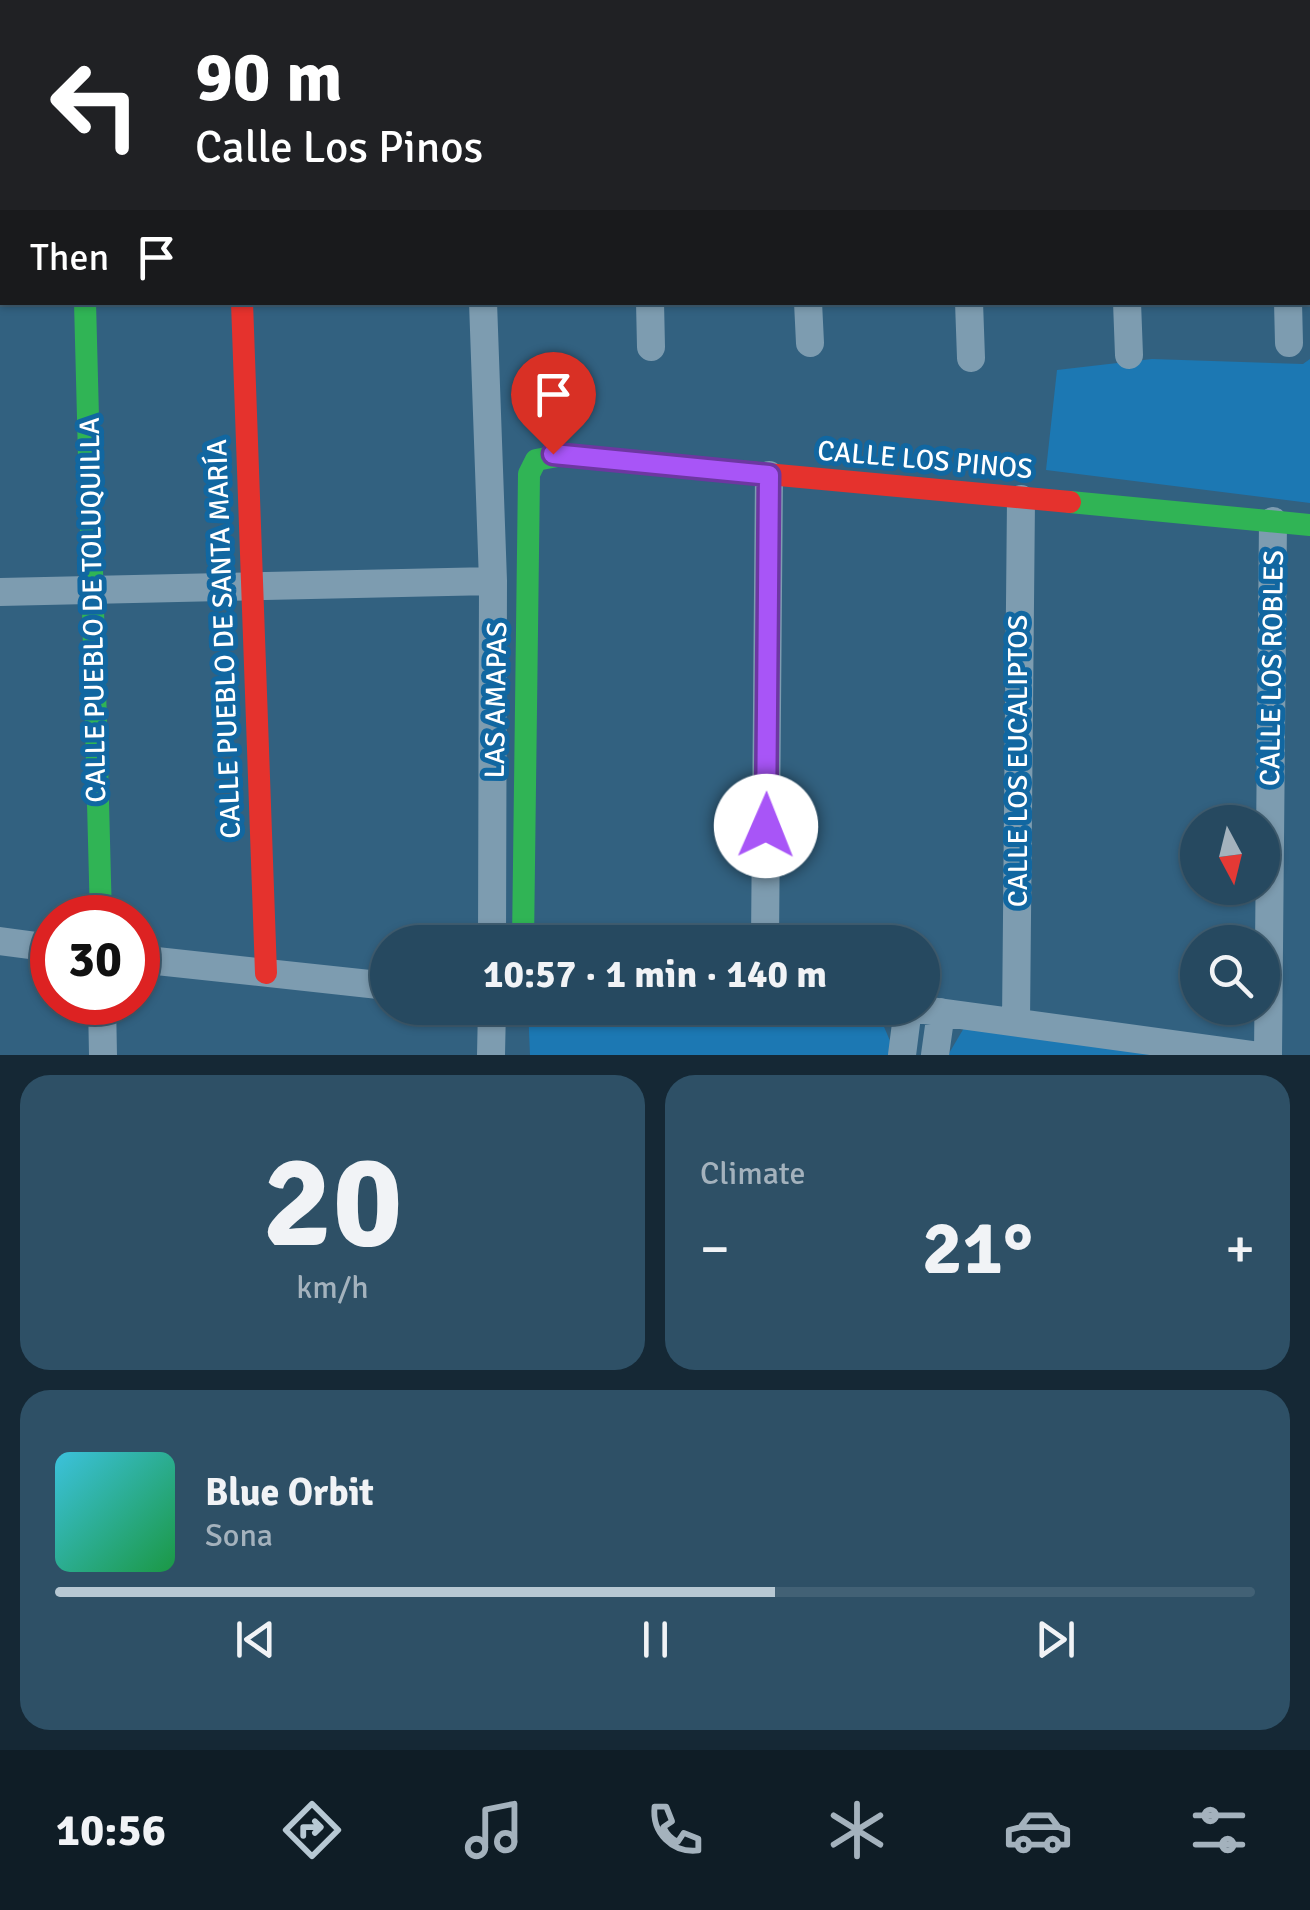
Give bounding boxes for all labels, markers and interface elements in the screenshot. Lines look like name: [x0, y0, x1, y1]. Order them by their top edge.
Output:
text: 90 m: [195, 34, 343, 120]
icon: left: [30, 40, 160, 170]
text: Calle Los Pinos: [195, 120, 483, 175]
icon: arrive: [129, 230, 184, 285]
text: Then: [30, 234, 109, 281]
pin: [511, 352, 596, 455]
icon: arrive: [526, 367, 581, 422]
street label: CALLE PUEBLO DE TOLUQUILLA: [73, 417, 113, 803]
street label: CALLE LOS PINOS: [816, 434, 1034, 486]
street label: CALLE PUEBLO DE SANTA MARÍA: [200, 439, 248, 839]
street label: CALLE LOS ROBLES: [1253, 550, 1291, 786]
street label: CALLE LOS EUCALIPTOS: [1001, 615, 1035, 907]
street label: LAS AMAPAS: [478, 621, 514, 779]
position arrow: [714, 774, 818, 878]
north arrow: [1180, 805, 1280, 905]
map controls: [1180, 805, 1280, 1025]
speed limit sign: 30: [30, 895, 160, 1025]
button: search: [1180, 925, 1280, 1025]
text: 10:57 · 1 min · 140 m: [483, 951, 827, 998]
text: 20: [262, 1123, 403, 1283]
text: Climate: [700, 1154, 806, 1193]
text: 21°: [922, 1202, 1033, 1295]
text: −: [700, 1215, 730, 1283]
text: +: [1225, 1215, 1255, 1283]
text: km/h: [296, 1268, 369, 1307]
text: Blue Orbit: [205, 1469, 374, 1516]
text: Sona: [205, 1516, 273, 1555]
icon: previous: [228, 1612, 283, 1667]
icon: pause: [628, 1612, 683, 1667]
icon: next: [1028, 1612, 1083, 1667]
icon: directions: [277, 1795, 347, 1865]
icon: music: [459, 1795, 529, 1865]
icon: phone: [640, 1795, 710, 1865]
icon: climate: [822, 1795, 892, 1865]
icon: car: [1003, 1795, 1073, 1865]
icon: filters: [1184, 1795, 1254, 1865]
text: 10:56: [56, 1803, 166, 1858]

